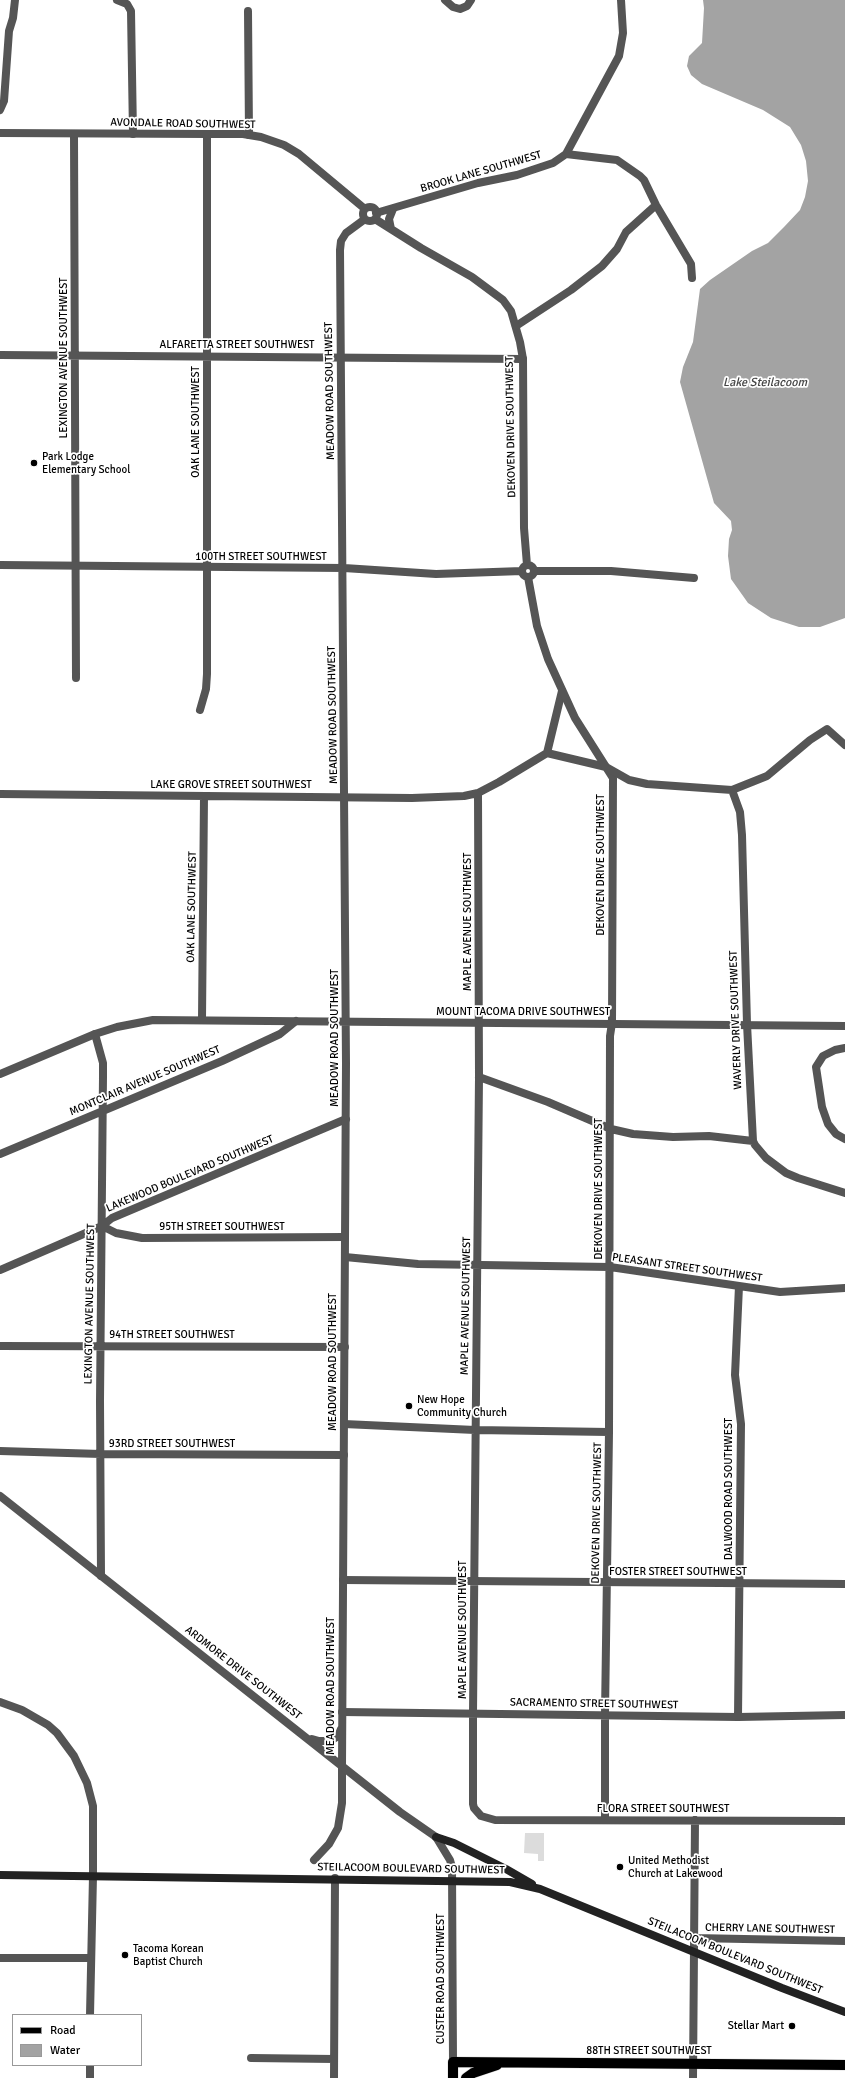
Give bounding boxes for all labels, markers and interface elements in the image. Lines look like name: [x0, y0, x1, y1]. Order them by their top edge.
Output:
street label: AVONDALE ROAD SOUTHWEST: [110, 116, 256, 132]
street label: BROOK LANE SOUTHWEST: [419, 148, 543, 196]
street label: LEXINGTON AVENUE SOUTHWEST: [57, 278, 71, 438]
street label: MEADOW ROAD SOUTHWEST: [322, 322, 338, 460]
street label: ALFARETTA STREET SOUTHWEST: [159, 338, 315, 352]
street label: DEKOVEN DRIVE SOUTHWEST: [503, 356, 519, 498]
street label: OAK LANE SOUTHWEST: [189, 366, 203, 478]
water label: Lake Steilacoom: [723, 376, 807, 390]
place label: Park Lodge Elementary School: [42, 450, 130, 476]
marker: Park Lodge Elementary School: [29, 458, 39, 468]
street label: 100TH STREET SOUTHWEST: [195, 550, 327, 564]
street label: MEADOW ROAD SOUTHWEST: [325, 646, 341, 784]
street label: LAKE GROVE STREET SOUTHWEST: [150, 778, 312, 792]
street label: DEKOVEN DRIVE SOUTHWEST: [594, 794, 608, 936]
street label: OAK LANE SOUTHWEST: [184, 851, 200, 963]
street label: MAPLE AVENUE SOUTHWEST: [461, 853, 475, 991]
street label: WAVERLY DRIVE SOUTHWEST: [727, 950, 745, 1090]
street label: MEADOW ROAD SOUTHWEST: [328, 969, 342, 1107]
street label: MOUNT TACOMA DRIVE SOUTHWEST: [436, 1005, 610, 1019]
street label: MONTCLAIR AVENUE SOUTHWEST: [68, 1043, 222, 1119]
street label: DEKOVEN DRIVE SOUTHWEST: [592, 1118, 606, 1260]
street label: LAKEWOOD BOULEVARD SOUTHWEST: [104, 1133, 276, 1215]
street label: 95TH STREET SOUTHWEST: [159, 1220, 285, 1234]
street label: LEXINGTON AVENUE SOUTHWEST: [82, 1223, 98, 1385]
street label: MAPLE AVENUE SOUTHWEST: [458, 1237, 474, 1375]
street label: PLEASANT STREET SOUTHWEST: [611, 1251, 763, 1285]
street label: MEADOW ROAD SOUTHWEST: [326, 1293, 340, 1431]
street label: 94TH STREET SOUTHWEST: [109, 1328, 235, 1342]
place label: New Hope Community Church: [417, 1393, 507, 1419]
marker: New Hope Community Church: [404, 1401, 414, 1411]
street label: DALWOOD ROAD SOUTHWEST: [722, 1418, 736, 1560]
street label: 93RD STREET SOUTHWEST: [109, 1437, 235, 1451]
street label: DEKOVEN DRIVE SOUTHWEST: [589, 1442, 605, 1584]
street label: MAPLE AVENUE SOUTHWEST: [456, 1561, 470, 1699]
street label: FOSTER STREET SOUTHWEST: [609, 1565, 747, 1579]
street label: MEADOW ROAD SOUTHWEST: [324, 1617, 338, 1755]
street label: ARDMORE DRIVE SOUTHWEST: [182, 1623, 304, 1723]
street label: SACRAMENTO STREET SOUTHWEST: [510, 1696, 678, 1712]
street label: FLORA STREET SOUTHWEST: [597, 1802, 729, 1816]
place label: United Methodist Church at Lakewood: [628, 1854, 723, 1880]
street label: STEILACOOM BOULEVARD SOUTHWEST: [317, 1861, 505, 1877]
marker: United Methodist Church at Lakewood: [615, 1862, 625, 1872]
street label: CUSTER ROAD SOUTHWEST: [434, 1914, 448, 2044]
street label: STEILACOOM BOULEVARD SOUTHWEST: [646, 1915, 824, 1997]
street label: CHERRY LANE SOUTHWEST: [705, 1921, 835, 1937]
place label: Tacoma Korean Baptist Church: [133, 1942, 204, 1968]
marker: Tacoma Korean Baptist Church: [120, 1950, 130, 1960]
legend: [12, 2014, 142, 2066]
place label: Stellar Mart: [728, 2019, 784, 2033]
marker: Stellar Mart: [787, 2021, 797, 2031]
text: Road: [50, 2023, 76, 2038]
text: Water: [50, 2043, 80, 2058]
street label: 88TH STREET SOUTHWEST: [586, 2044, 712, 2058]

